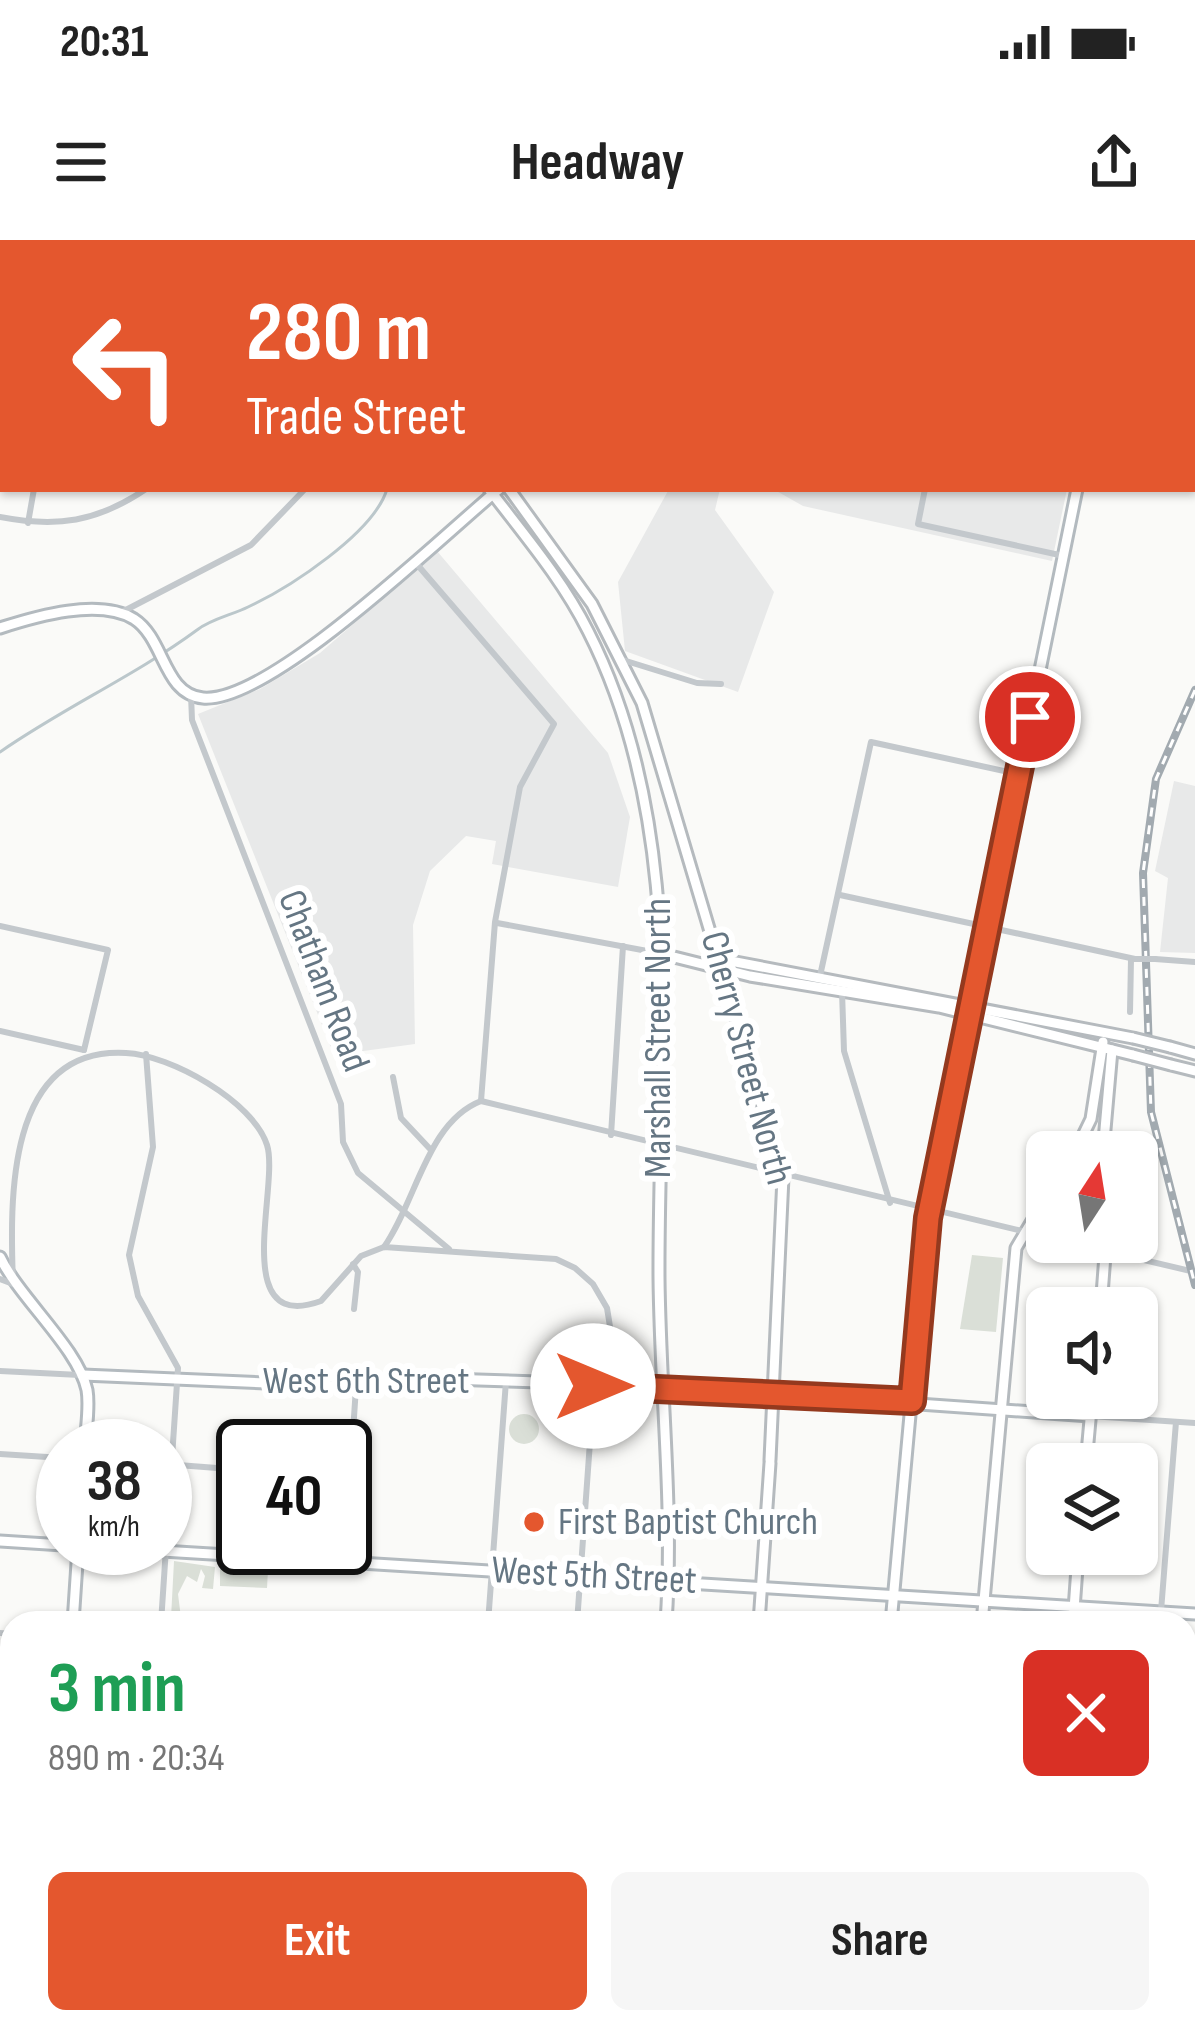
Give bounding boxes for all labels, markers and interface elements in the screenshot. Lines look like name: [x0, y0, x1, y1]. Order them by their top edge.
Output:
text: 20:31: [60, 15, 148, 70]
icon: menu: [48, 129, 114, 195]
icon: share: [1081, 129, 1147, 195]
text: Headway: [511, 130, 684, 195]
text: 280 m: [246, 283, 431, 384]
icon: left: [48, 288, 204, 444]
text: Trade Street: [246, 385, 466, 450]
pin: [979, 666, 1081, 768]
icon: arrive: [997, 684, 1063, 750]
street label: Chatham Road: [267, 884, 379, 1078]
street label: Marshall Street North: [635, 898, 682, 1178]
street label: Cherry Street North: [690, 926, 802, 1190]
north arrow: [1026, 1131, 1158, 1263]
map controls: [1026, 1131, 1158, 1575]
button: sound: [1026, 1287, 1158, 1419]
position arrow: [530, 1323, 656, 1449]
street label: West 6th Street: [263, 1358, 469, 1405]
speed limit sign: 40: [216, 1419, 372, 1575]
button: layers: [1026, 1443, 1158, 1575]
text: 38: [86, 1446, 142, 1518]
place label: First Baptist Church: [558, 1499, 818, 1546]
text: km/h: [88, 1509, 140, 1545]
marker: First Baptist Church: [521, 1509, 547, 1535]
street label: West 5th Street: [490, 1547, 698, 1605]
text: 3 min: [48, 1646, 186, 1733]
button: close: [1023, 1650, 1149, 1776]
text: 890 m · 20:34: [48, 1735, 224, 1782]
button: Exit: [48, 1872, 587, 2010]
button: Share: [611, 1872, 1149, 2010]

